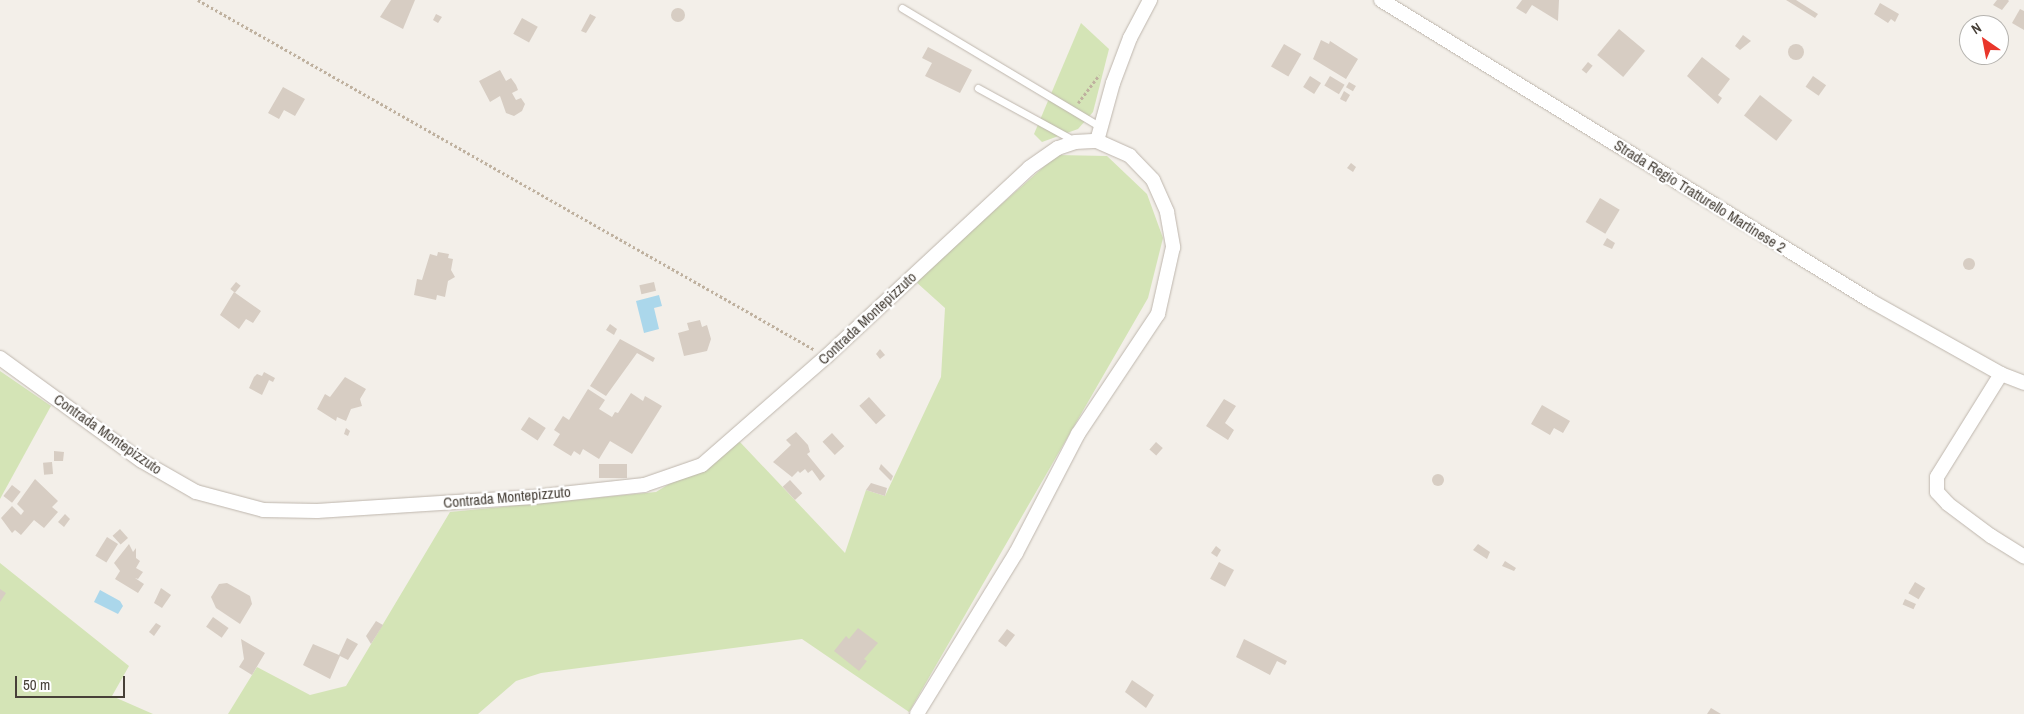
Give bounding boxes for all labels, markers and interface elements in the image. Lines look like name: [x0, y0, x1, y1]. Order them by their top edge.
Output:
north arrow: [1959, 15, 2009, 65]
text: N: [1968, 18, 1985, 38]
street label: Strada Regio Tratturello Martinese 2: [1611, 136, 1789, 256]
street label: Contrada Montepizzuto: [814, 268, 920, 368]
street label: Contrada Montepizzuto: [50, 390, 166, 478]
street label: Contrada Montepizzuto: [443, 482, 571, 512]
scale bar: [18, 666, 128, 698]
text: 50 m: [23, 674, 50, 695]

